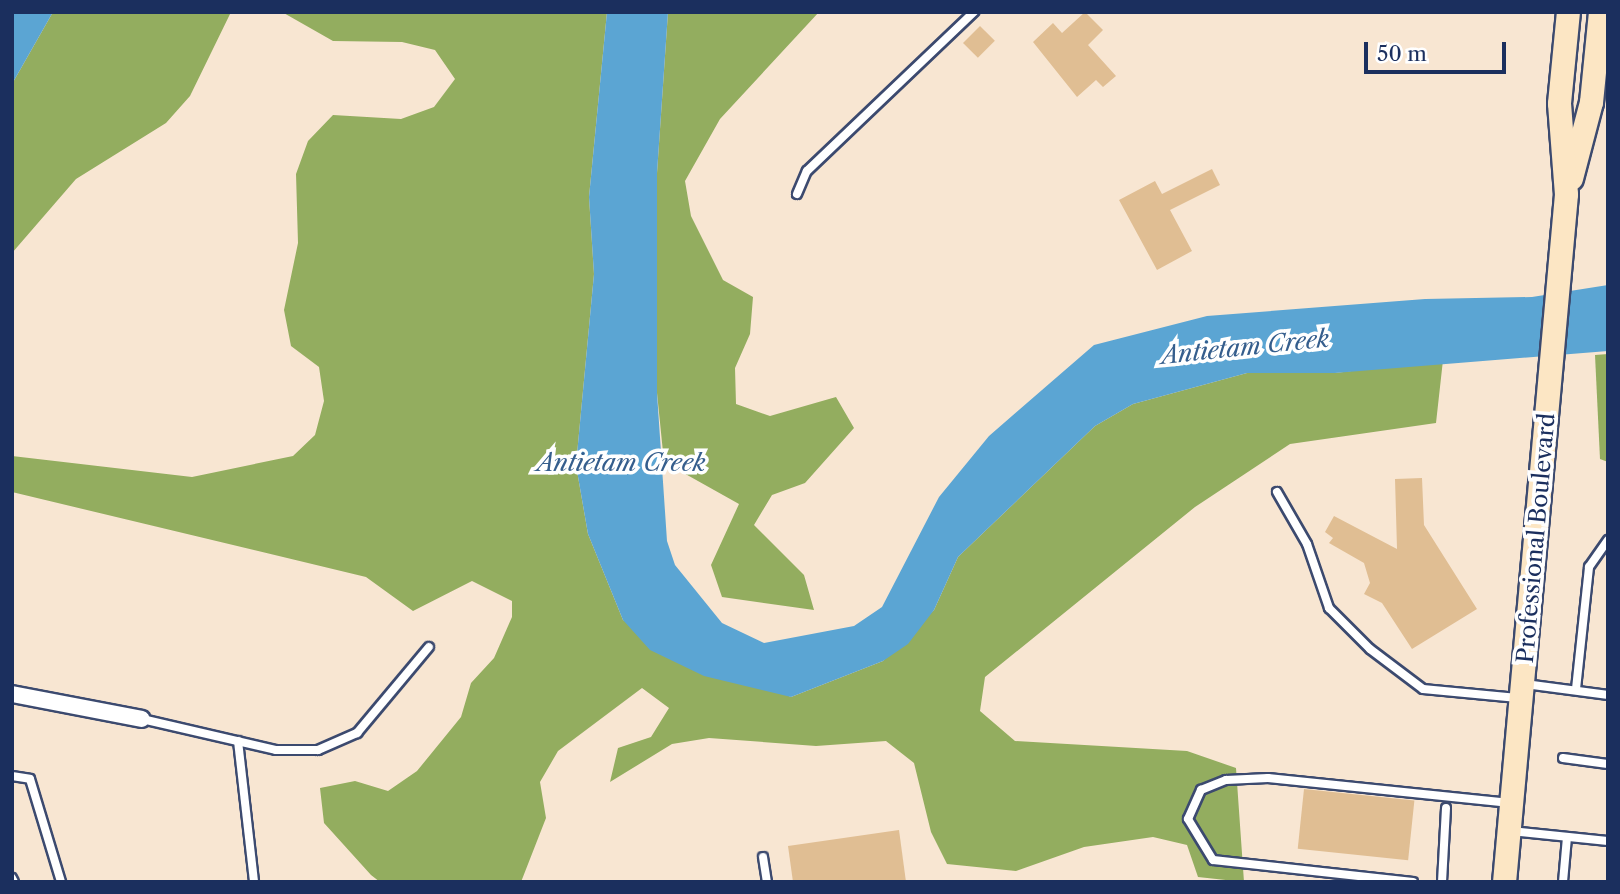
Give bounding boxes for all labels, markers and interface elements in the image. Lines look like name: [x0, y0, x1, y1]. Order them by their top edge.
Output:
scale bar: [1368, 28, 1510, 72]
text: 50 m: [1377, 41, 1427, 66]
water label: Antietam Creek: [1159, 324, 1331, 370]
street label: Professional Boulevard: [1511, 412, 1561, 664]
water label: Antietam Creek: [537, 449, 705, 477]

